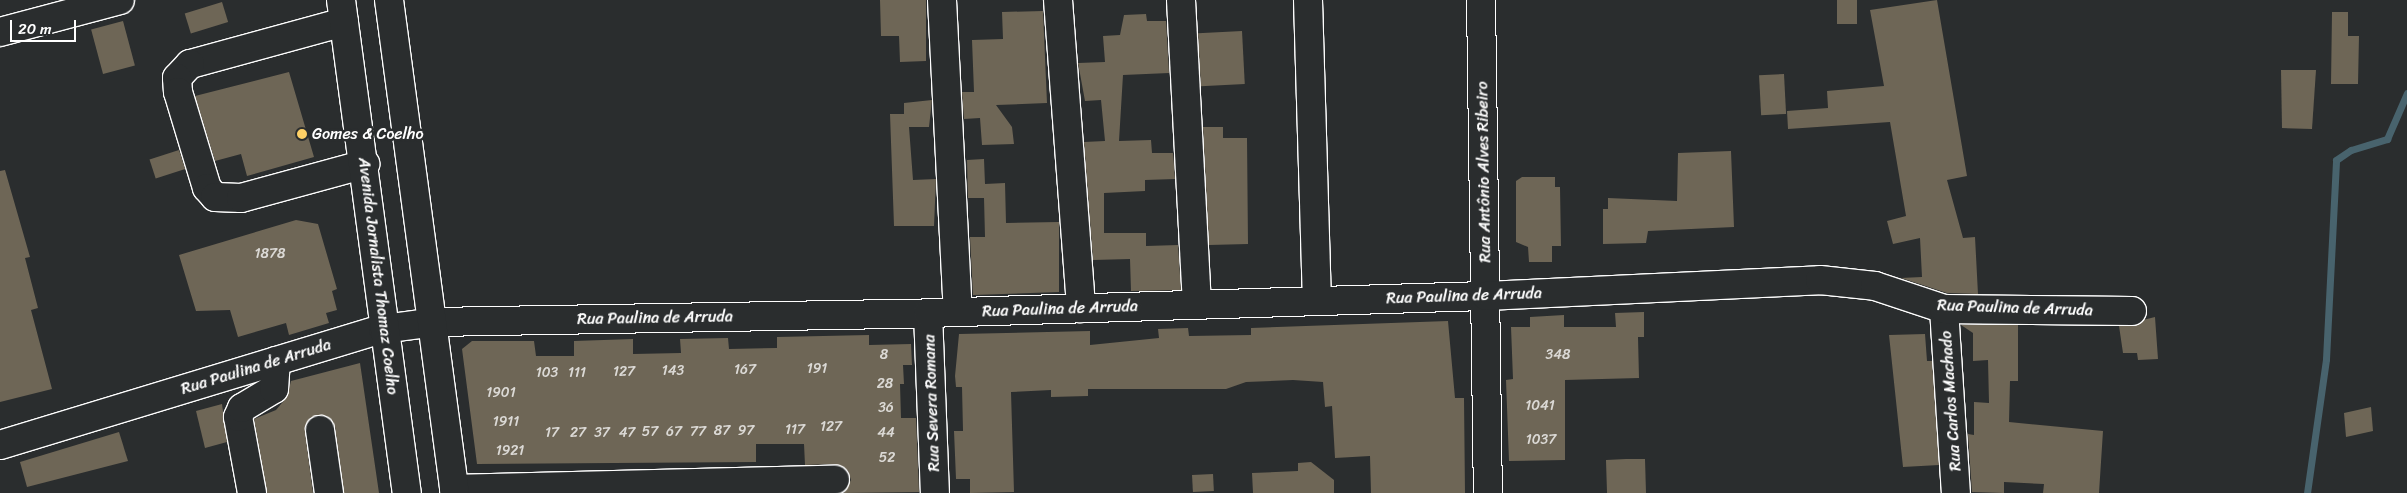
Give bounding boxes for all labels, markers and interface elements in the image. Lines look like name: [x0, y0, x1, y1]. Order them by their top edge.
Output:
scale bar: [12, 10, 79, 42]
text: 20 m: [18, 16, 52, 42]
street label: Rua Antônio Alves Ribeiro: [1473, 81, 1495, 263]
place label: Gomes & Coelho: [312, 124, 424, 144]
marker: Gomes & Coelho: [296, 128, 308, 140]
street label: Avenida Jornalista Thomaz Coelho: [354, 156, 402, 396]
house number: 1878: [255, 246, 285, 262]
street label: Rua Paulina de Arruda: [1386, 284, 1542, 308]
street label: Rua Paulina de Arruda: [1937, 296, 2093, 320]
street label: Rua Paulina de Arruda: [982, 297, 1138, 321]
street label: Rua Paulina de Arruda: [577, 307, 733, 329]
street label: Rua Carlos Machado: [1937, 330, 1965, 472]
street label: Rua Severa Romana: [920, 334, 944, 472]
street label: Rua Paulina de Arruda: [179, 335, 333, 399]
house number: 8: [880, 347, 888, 363]
house number: 348: [1546, 347, 1570, 363]
house number: 191: [807, 361, 827, 377]
house number: 167: [734, 362, 756, 378]
house number: 143: [662, 363, 684, 379]
house number: 127: [613, 364, 635, 380]
house number: 103: [536, 365, 558, 381]
house number: 111: [568, 365, 586, 381]
house number: 28: [877, 376, 893, 392]
house number: 1901: [486, 385, 516, 401]
house number: 1041: [1525, 398, 1555, 414]
house number: 36: [878, 400, 894, 416]
house number: 1911: [493, 414, 519, 430]
house number: 127: [820, 419, 842, 435]
house number: 117: [785, 422, 805, 438]
house number: 87: [714, 423, 730, 439]
house number: 97: [738, 423, 754, 439]
house number: 57: [642, 424, 658, 440]
house number: 67: [666, 424, 682, 440]
house number: 77: [690, 424, 706, 440]
house number: 17: [545, 425, 559, 441]
house number: 27: [570, 425, 586, 441]
house number: 37: [594, 425, 610, 441]
house number: 47: [619, 425, 635, 441]
house number: 44: [877, 425, 895, 441]
house number: 1037: [1526, 432, 1556, 448]
house number: 1921: [496, 443, 524, 459]
house number: 52: [879, 450, 895, 466]

